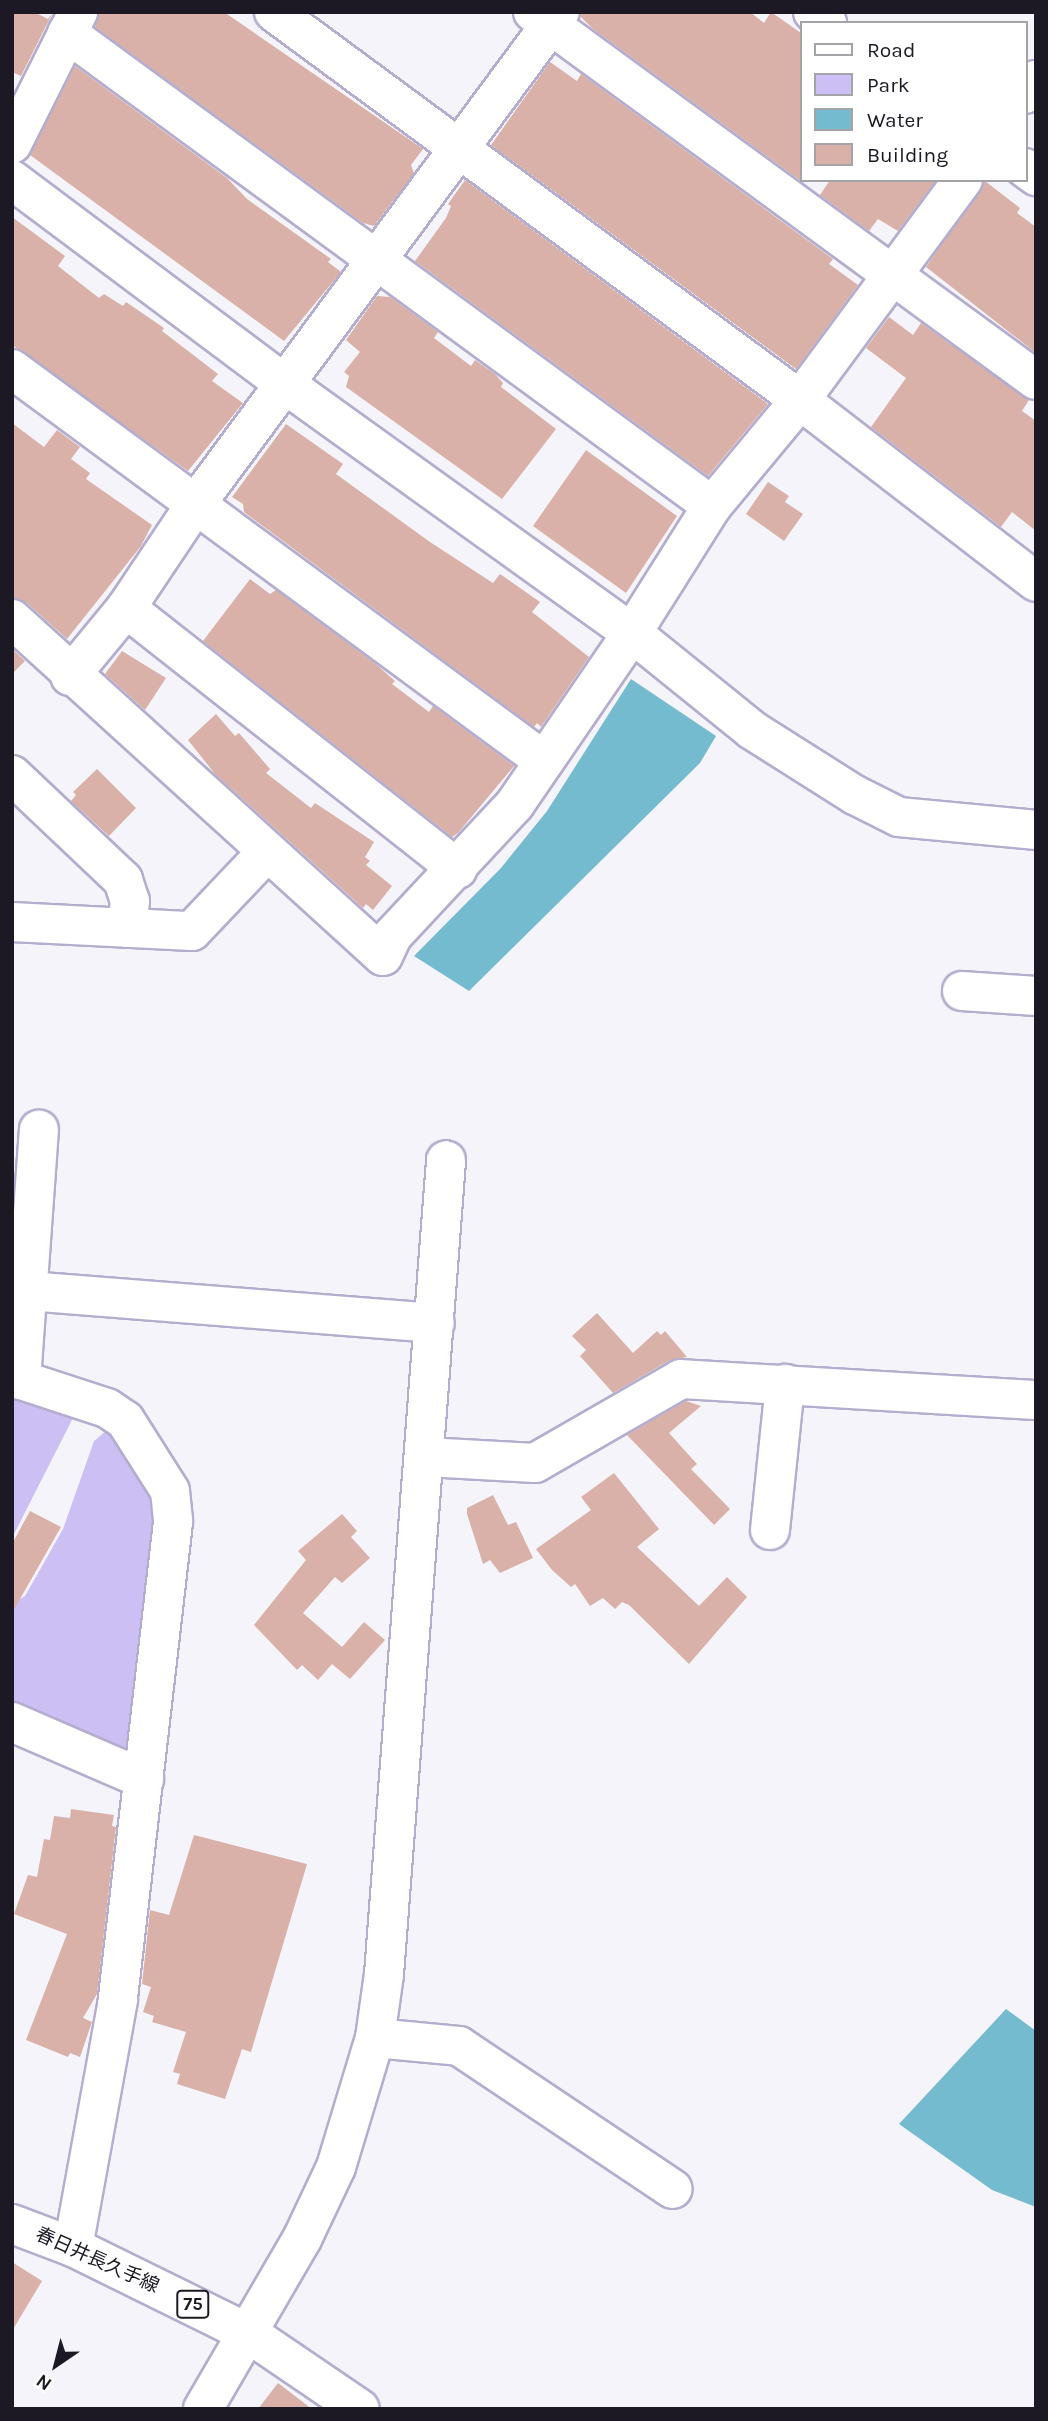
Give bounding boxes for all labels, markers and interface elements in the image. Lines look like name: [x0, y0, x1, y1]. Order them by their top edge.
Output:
legend: [800, 21, 1027, 182]
text: Road: [867, 38, 915, 62]
text: Park: [867, 73, 910, 97]
text: Water: [867, 108, 923, 132]
text: Building: [867, 143, 948, 167]
street label: 春日井長久手線: [32, 2224, 162, 2298]
road number: 75: [176, 2290, 210, 2318]
north arrow: [21, 2330, 91, 2400]
text: N: [32, 2369, 56, 2395]

